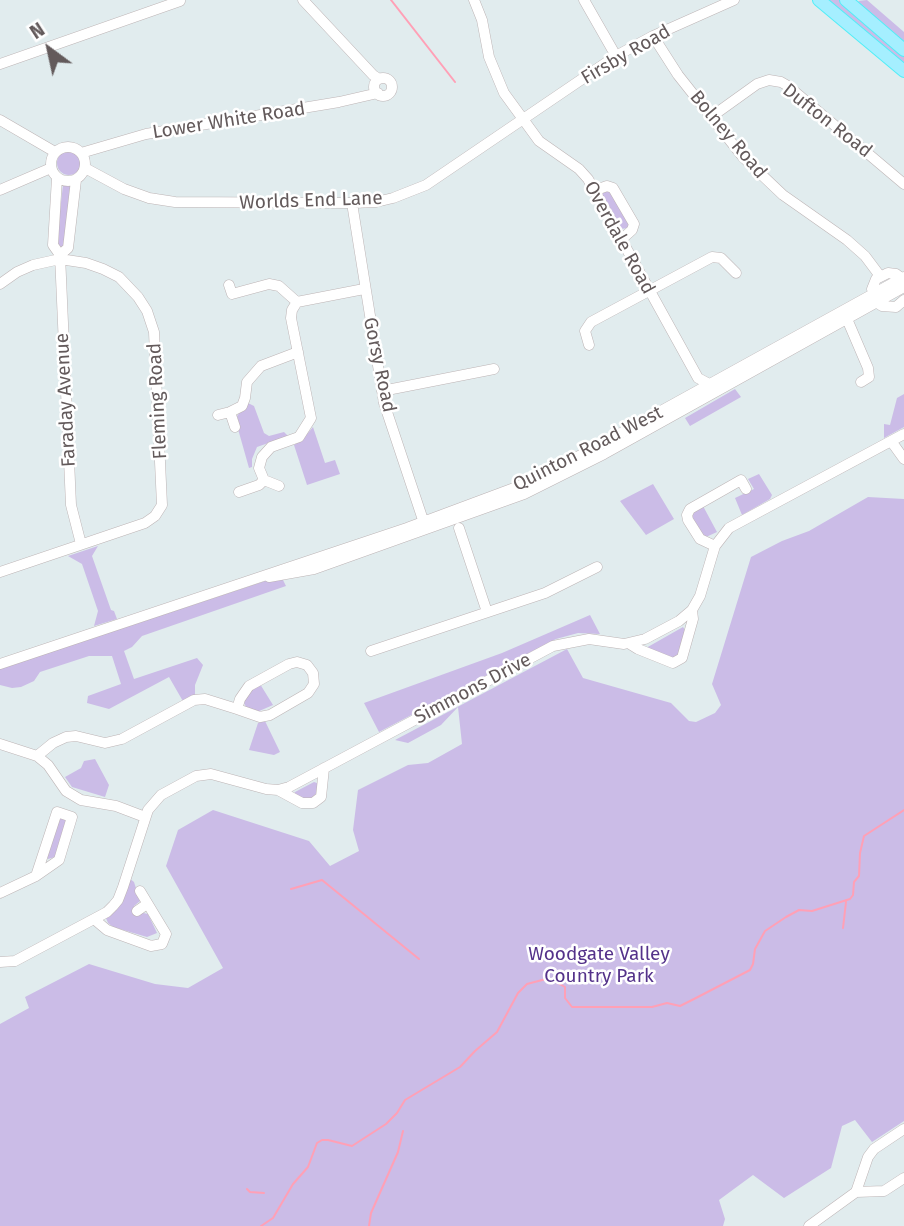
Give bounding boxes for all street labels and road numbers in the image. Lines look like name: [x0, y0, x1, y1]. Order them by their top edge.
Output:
street label: Firsby Road: [577, 20, 675, 90]
street label: Dufton Road: [778, 79, 876, 163]
street label: Bolney Road: [685, 86, 771, 184]
street label: Lower White Road: [151, 98, 307, 144]
street label: Overdale Road: [579, 177, 659, 299]
street label: Worlds End Lane: [239, 187, 383, 215]
street label: Gorsy Road: [358, 315, 400, 415]
street label: Faraday Avenue: [51, 332, 81, 468]
street label: Fleming Road: [144, 342, 172, 460]
street label: Quinton Road West: [509, 401, 667, 497]
street label: Simmons Drive: [411, 649, 535, 729]

